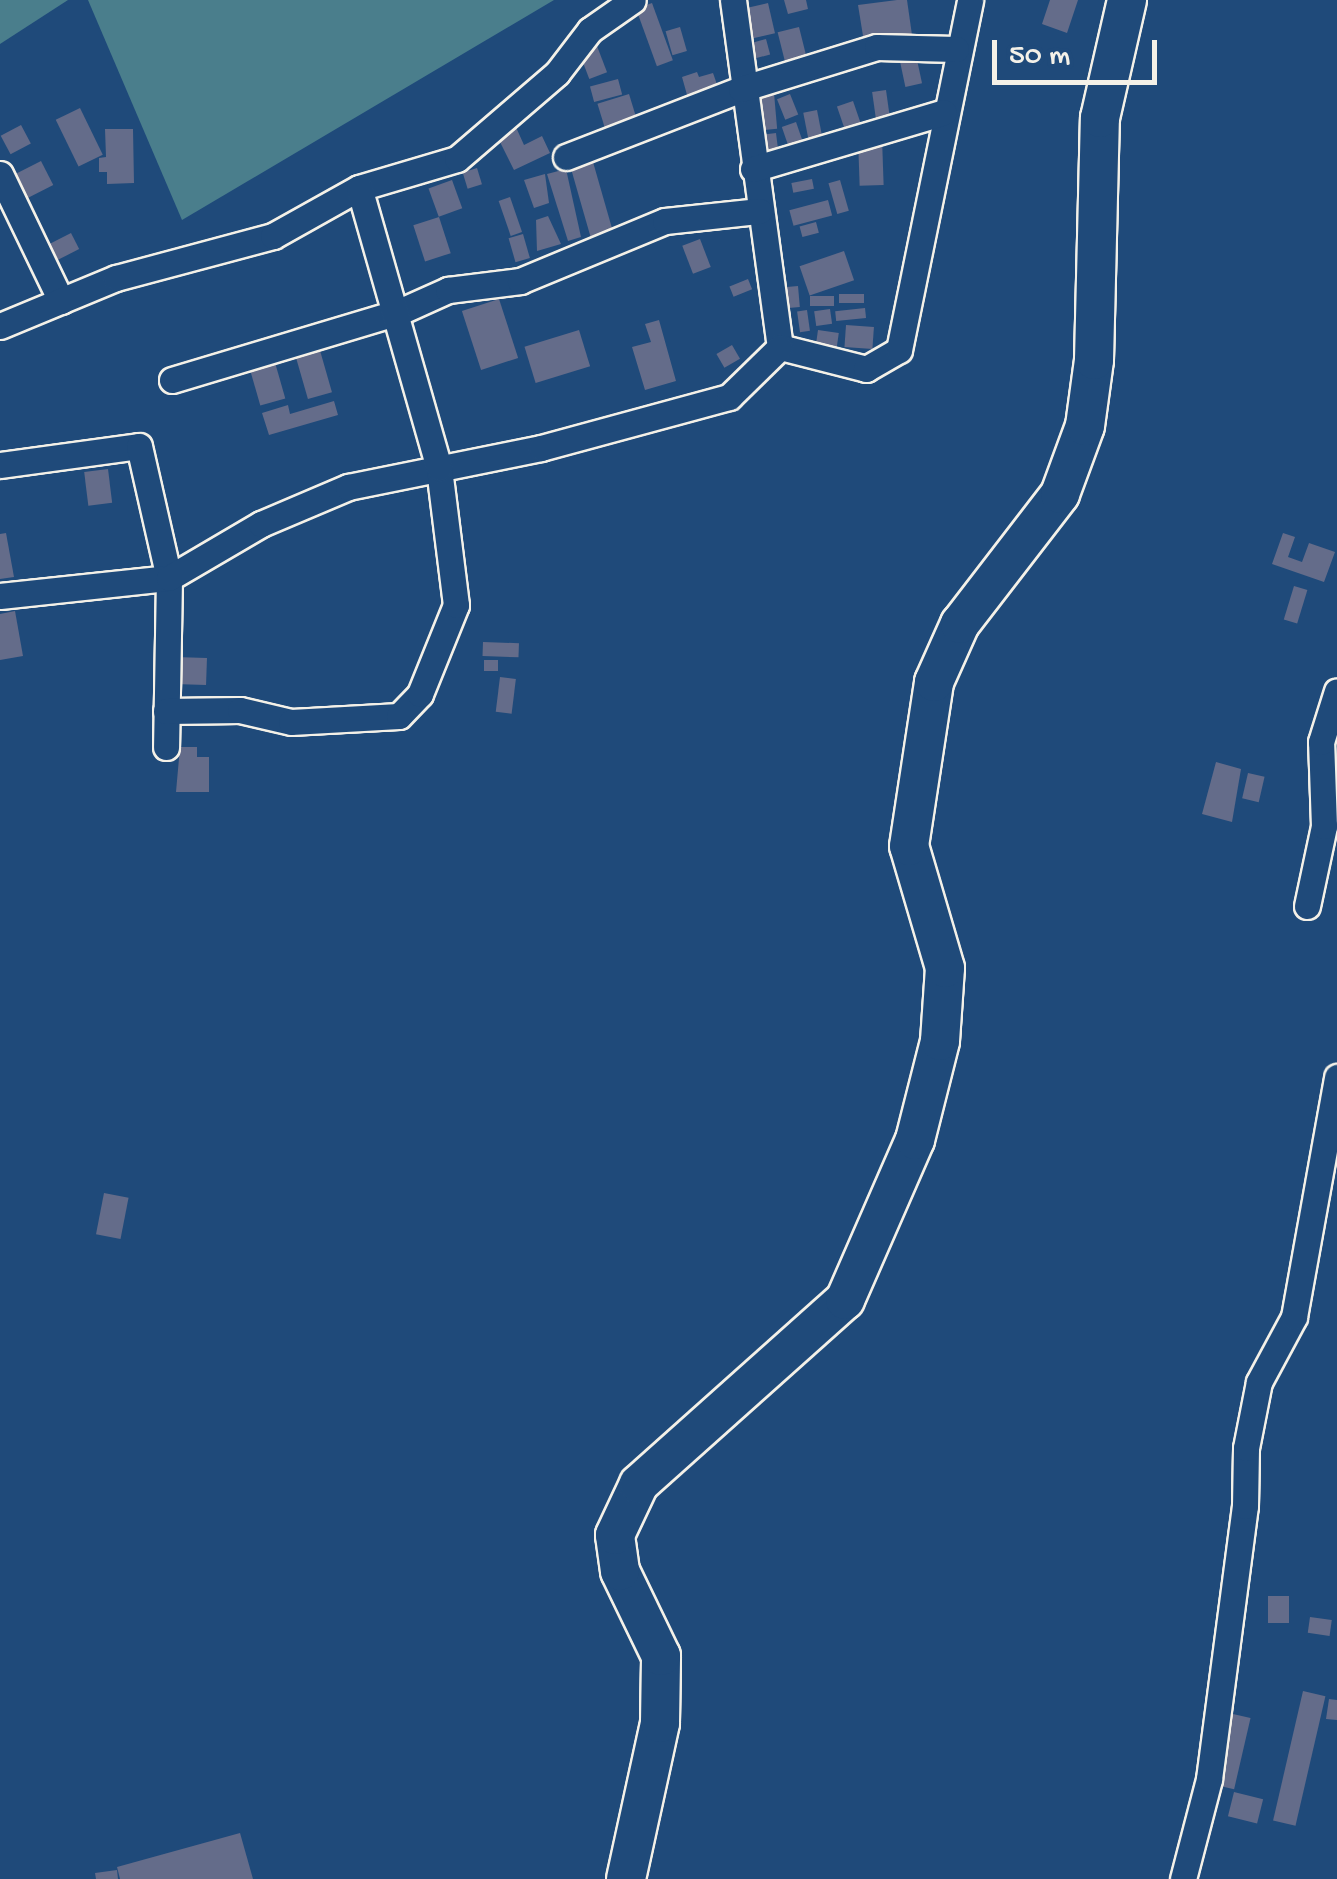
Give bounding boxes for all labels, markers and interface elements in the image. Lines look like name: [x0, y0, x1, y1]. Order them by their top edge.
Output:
scale bar: [997, 20, 1162, 82]
text: 50 m: [1009, 40, 1070, 75]

